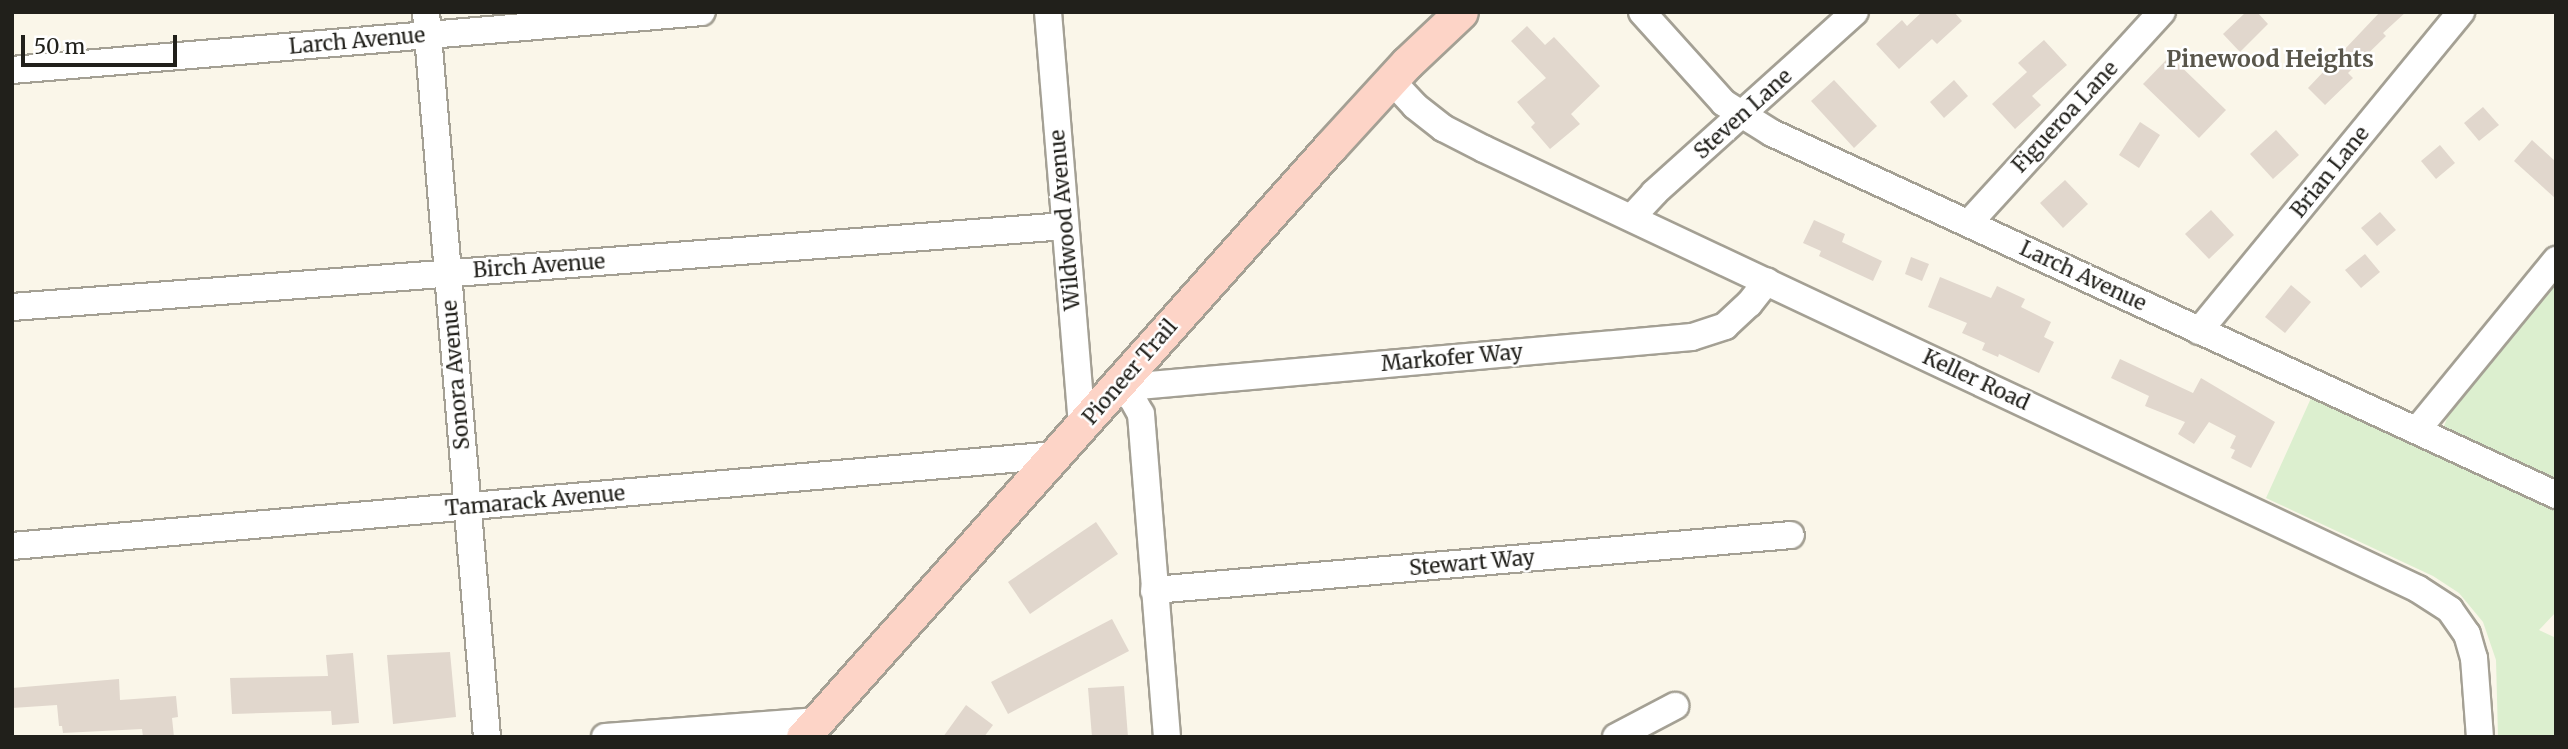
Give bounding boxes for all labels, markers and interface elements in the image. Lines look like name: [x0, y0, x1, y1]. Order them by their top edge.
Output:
scale bar: [24, 21, 180, 65]
street label: Larch Avenue: [288, 22, 426, 60]
text: 50 m: [34, 33, 85, 60]
district label: Pinewood Heights: [2166, 45, 2374, 73]
street label: Figueroa Lane: [2007, 56, 2123, 178]
street label: Steven Lane: [1689, 64, 1797, 164]
street label: Brian Lane: [2286, 121, 2374, 223]
street label: Wildwood Avenue: [1045, 129, 1085, 311]
street label: Larch Avenue: [2016, 236, 2150, 316]
street label: Birch Avenue: [472, 249, 606, 283]
street label: Sonora Avenue: [437, 299, 475, 451]
street label: Pioneer Trail: [1077, 314, 1183, 430]
street label: Markofer Way: [1380, 339, 1524, 377]
street label: Keller Road: [1919, 344, 2033, 416]
street label: Tamarack Avenue: [444, 481, 626, 521]
street label: Stewart Way: [1408, 545, 1536, 581]

